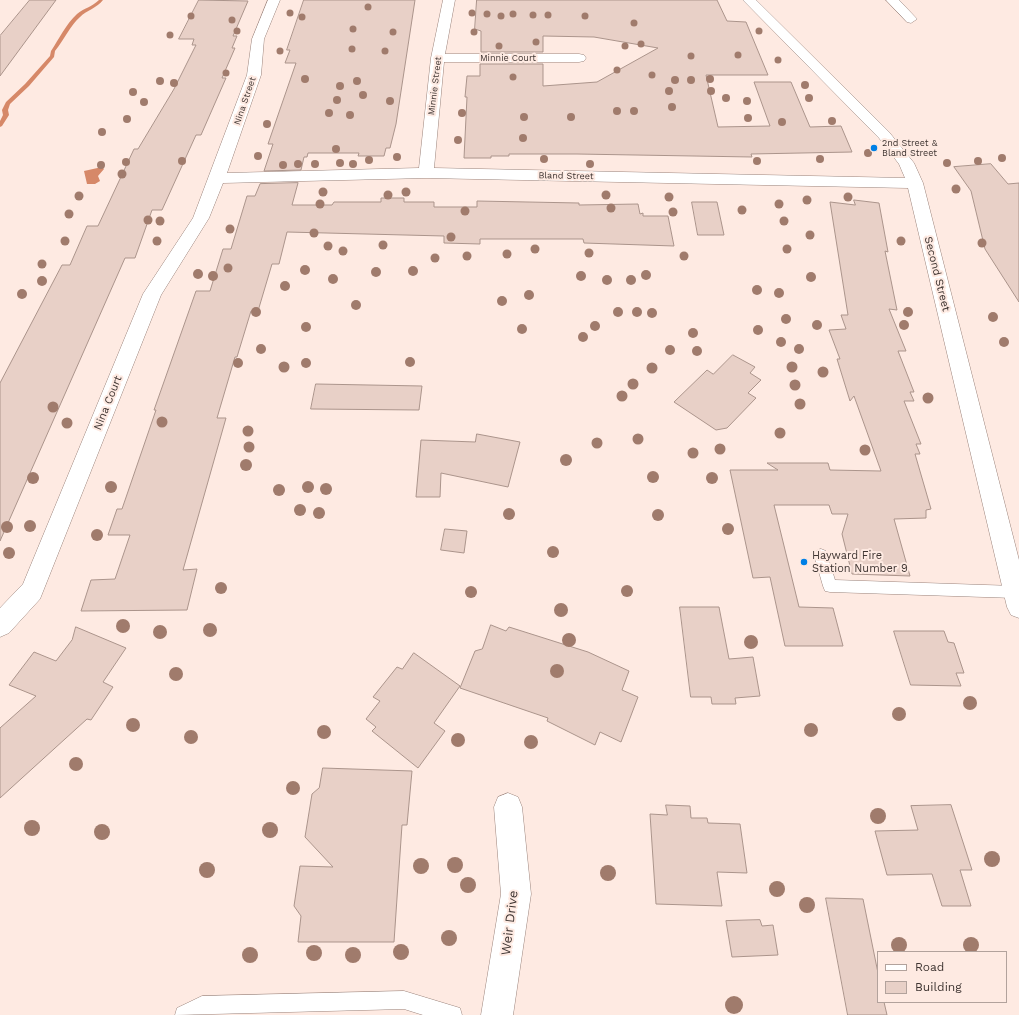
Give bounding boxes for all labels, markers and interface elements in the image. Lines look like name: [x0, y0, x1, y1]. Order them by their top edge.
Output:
street label: Minnie Court: [480, 53, 536, 63]
street label: Minnie Street: [426, 56, 444, 116]
street label: Nina Street: [232, 76, 258, 126]
place label: 2nd Street & Bland Street: [882, 138, 937, 159]
marker: 2nd Street & Bland Street: [869, 143, 879, 153]
street label: Bland Street: [538, 170, 594, 182]
street label: Second Street: [921, 235, 953, 313]
street label: Nina Court: [91, 374, 125, 432]
place label: Hayward Fire Station Number 9: [812, 549, 908, 575]
marker: Hayward Fire Station Number 9: [799, 557, 809, 567]
street label: Weir Drive: [498, 890, 522, 956]
legend: [877, 951, 1007, 1003]
text: Road: [915, 960, 944, 974]
text: Building: [915, 980, 962, 994]

